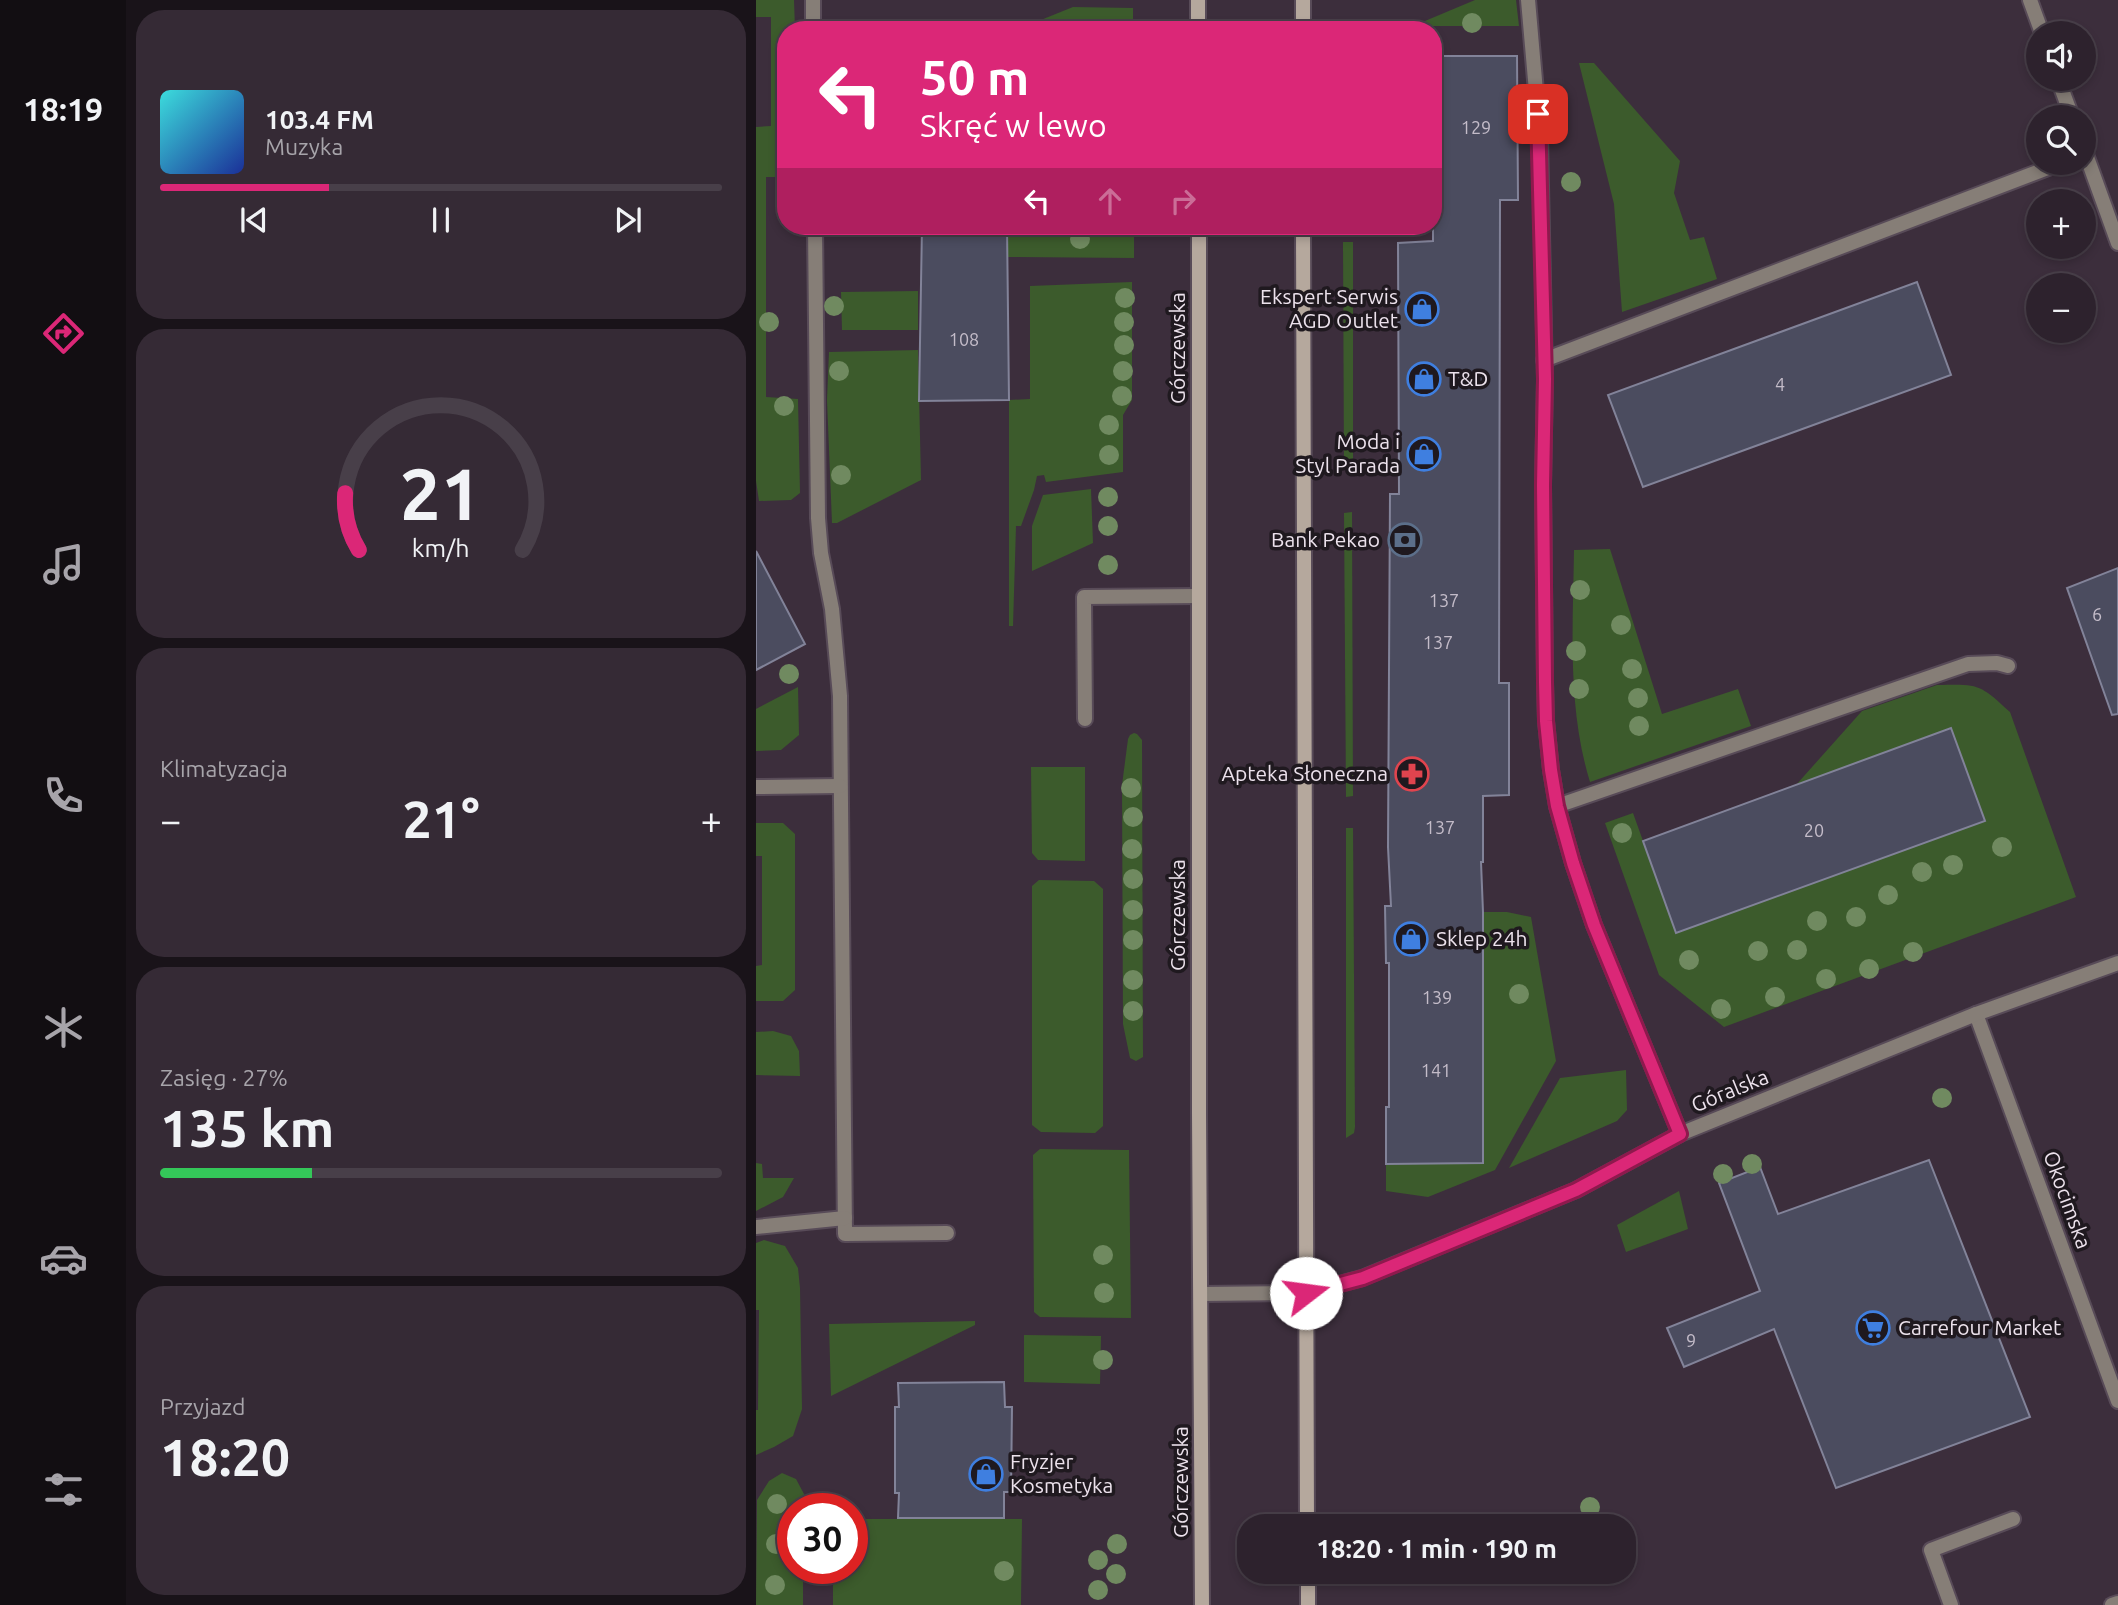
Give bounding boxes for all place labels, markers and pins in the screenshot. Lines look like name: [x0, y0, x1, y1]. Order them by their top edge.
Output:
pin: [1508, 84, 1568, 144]
place label: Ekspert Serwis AGD Outlet: [1260, 284, 1398, 332]
shop icon: Ekspert Serwis AGD Outlet: [1403, 290, 1441, 328]
shop icon: T&D: [1405, 360, 1443, 398]
place label: T&D: [1448, 366, 1488, 390]
place label: Moda i Styl Parada: [1295, 429, 1400, 477]
shop icon: Moda i Styl Parada: [1405, 435, 1443, 473]
bank icon: Bank Pekao: [1386, 521, 1424, 559]
place label: Bank Pekao: [1271, 527, 1380, 551]
pharmacy icon: Apteka Słoneczna: [1393, 755, 1431, 793]
place label: Apteka Słoneczna: [1221, 761, 1388, 785]
shop icon: Sklep 24h: [1392, 920, 1430, 958]
place label: Sklep 24h: [1436, 926, 1527, 950]
supermarket icon: Carrefour Market: [1854, 1309, 1892, 1347]
place label: Carrefour Market: [1898, 1315, 2061, 1339]
place label: Fryzjer Kosmetyka: [1010, 1449, 1113, 1497]
shop icon: Fryzjer Kosmetyka: [967, 1455, 1005, 1493]

